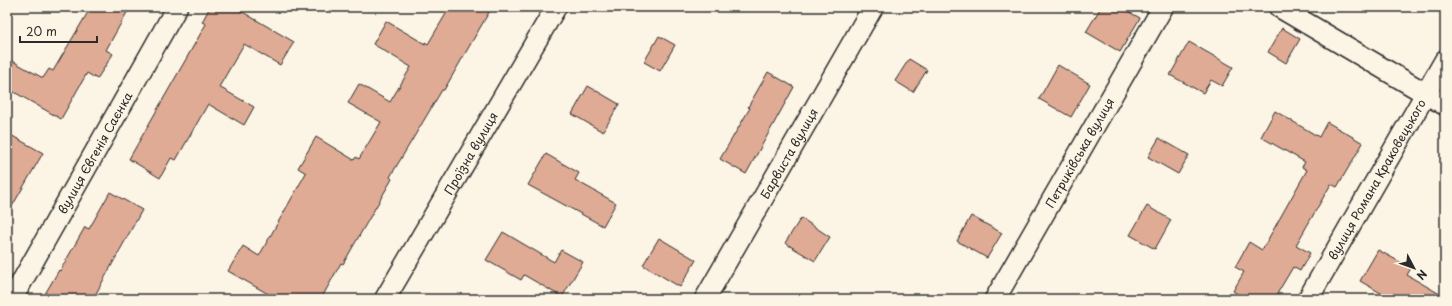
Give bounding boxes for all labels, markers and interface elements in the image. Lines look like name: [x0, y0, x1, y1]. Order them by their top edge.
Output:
scale bar: [20, 18, 97, 44]
text: 20 m: [26, 22, 57, 40]
street label: вулиця Євгенія Саєнка: [53, 88, 137, 217]
street label: Петриківська вулиця: [1040, 94, 1118, 211]
street label: вулиця Романа Краковецького: [1323, 95, 1430, 263]
street label: Барвиста вулиця: [756, 105, 822, 202]
street label: Проїзна вулиця: [439, 108, 502, 198]
north arrow: [1394, 248, 1434, 288]
text: N: [1412, 266, 1431, 284]

